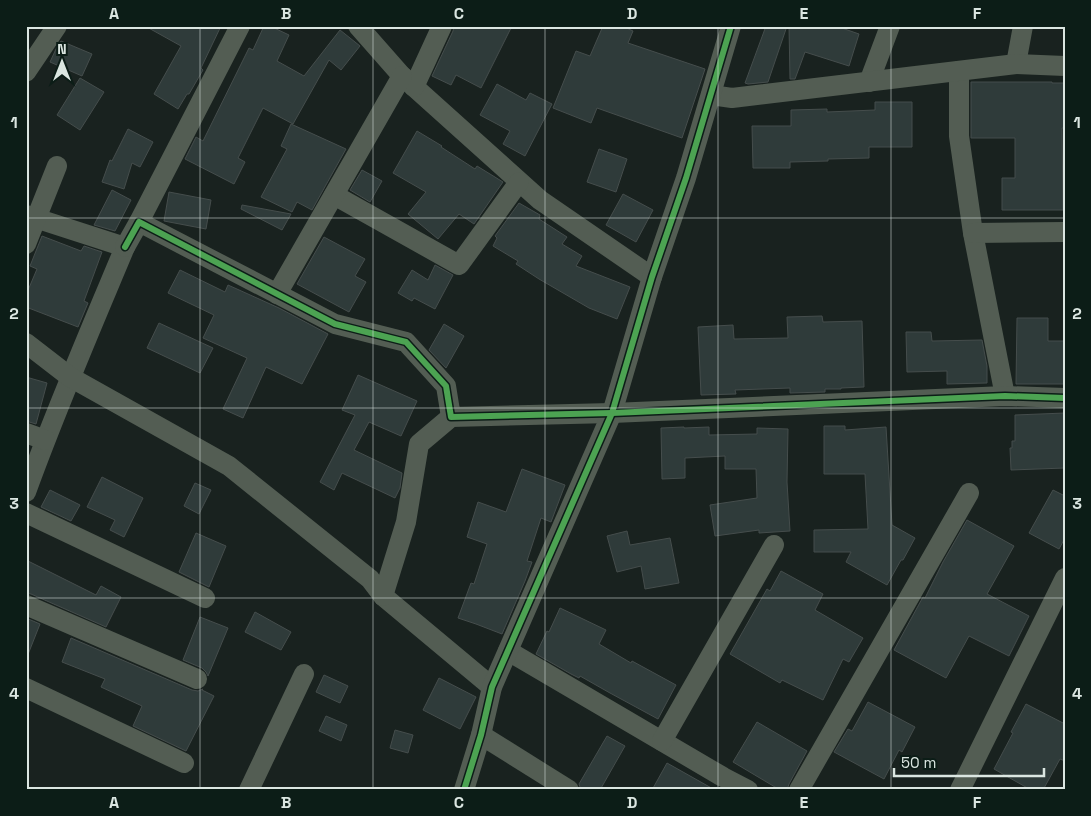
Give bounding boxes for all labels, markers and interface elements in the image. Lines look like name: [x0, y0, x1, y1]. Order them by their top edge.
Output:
text: A: [109, 3, 119, 24]
text: B: [281, 3, 291, 24]
text: C: [454, 3, 464, 24]
text: D: [627, 3, 637, 24]
text: E: [800, 3, 809, 24]
text: F: [973, 3, 982, 24]
north arrow: [38, 38, 88, 88]
text: N: [57, 40, 67, 58]
text: 1: [10, 112, 18, 133]
text: 1: [1073, 112, 1081, 133]
text: 2: [9, 303, 19, 324]
text: 2: [1072, 303, 1082, 324]
text: 3: [9, 493, 19, 514]
text: 3: [1072, 493, 1082, 514]
text: 4: [9, 683, 19, 704]
text: 4: [1072, 683, 1082, 704]
scale bar: [894, 746, 1044, 778]
text: 50 m: [901, 753, 936, 772]
text: A: [109, 792, 119, 813]
text: B: [281, 792, 291, 813]
text: C: [454, 792, 464, 813]
text: D: [627, 792, 637, 813]
text: E: [800, 792, 809, 813]
text: F: [973, 792, 982, 813]

